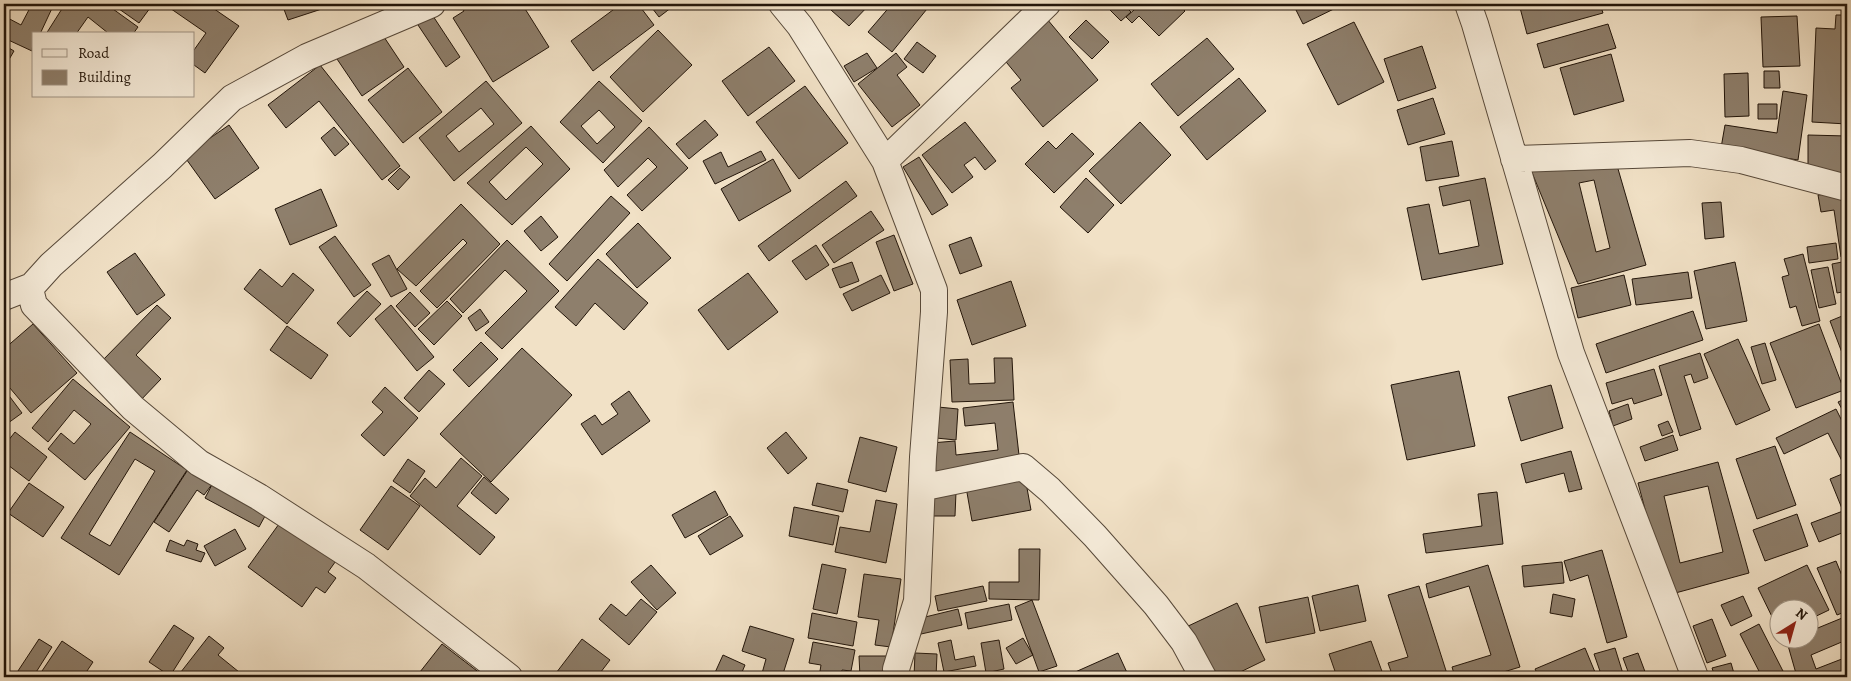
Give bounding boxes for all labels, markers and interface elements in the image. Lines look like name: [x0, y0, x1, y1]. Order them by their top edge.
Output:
legend: [32, 32, 195, 98]
text: Road: [78, 43, 110, 63]
text: Building: [78, 67, 131, 87]
north arrow: [1768, 598, 1818, 648]
text: N: [1792, 603, 1811, 625]

